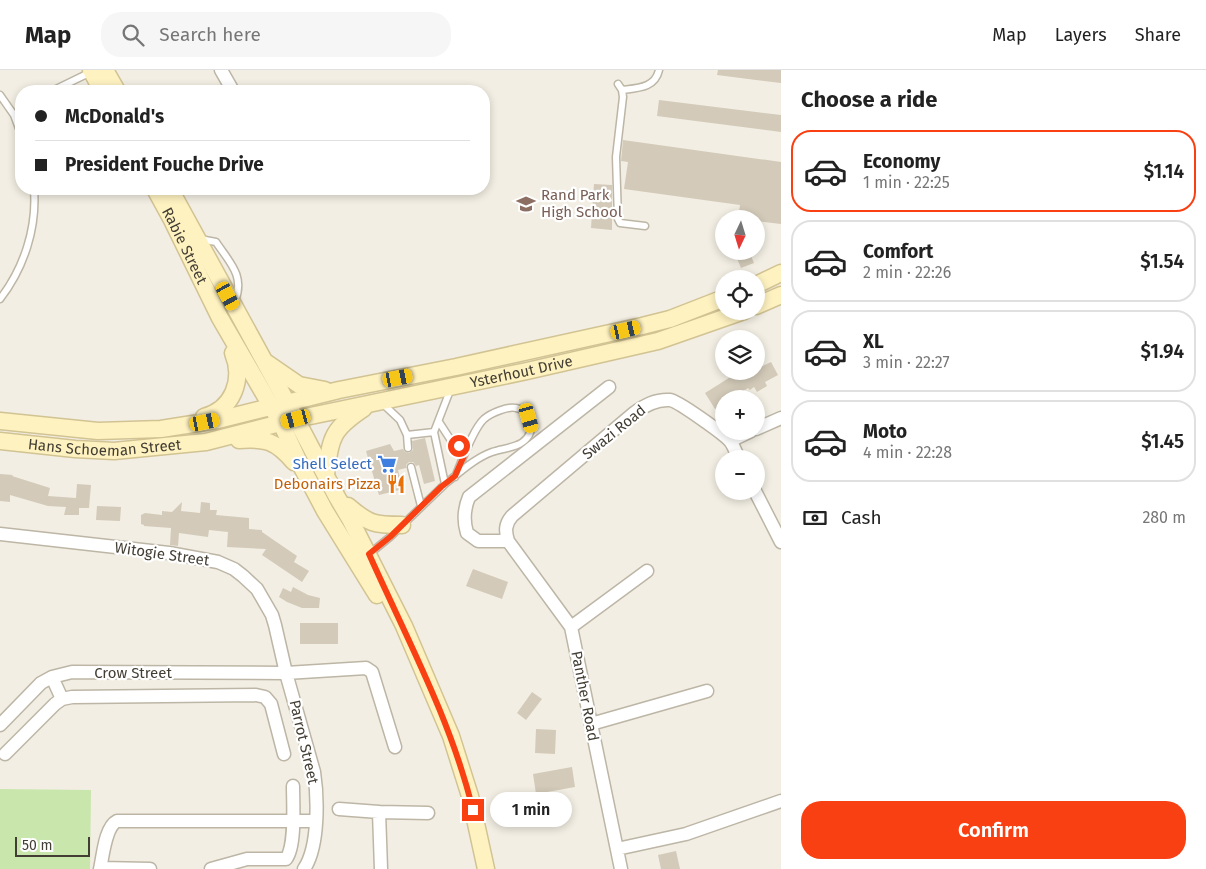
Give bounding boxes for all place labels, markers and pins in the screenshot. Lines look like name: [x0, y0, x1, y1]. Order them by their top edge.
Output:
place label: Rand Park High School: [541, 186, 623, 221]
school or university icon: Rand Park High School: [515, 193, 537, 215]
supermarket icon: Shell Select: [376, 453, 398, 475]
place label: Shell Select: [293, 455, 373, 473]
restaurant icon: Debonairs Pizza: [385, 473, 407, 495]
place label: Debonairs Pizza: [274, 475, 381, 493]

